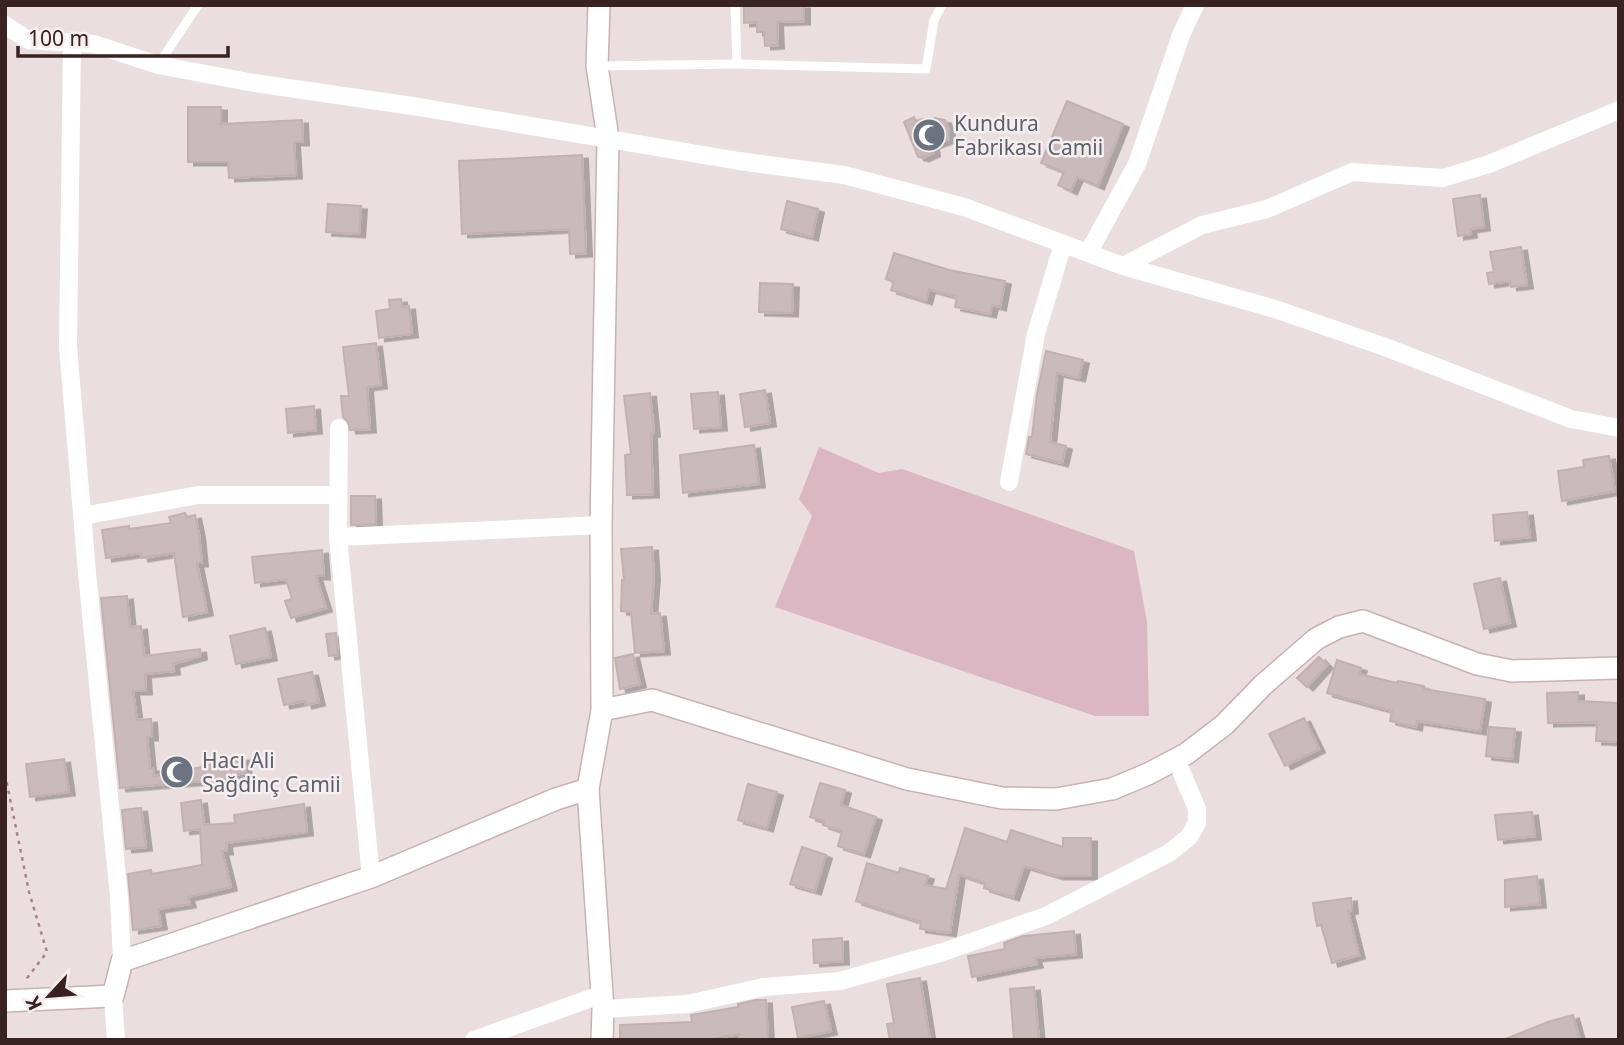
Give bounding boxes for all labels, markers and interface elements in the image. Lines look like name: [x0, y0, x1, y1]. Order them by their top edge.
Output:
scale bar: [18, 14, 228, 58]
text: 100 m: [28, 24, 89, 52]
place label: Kundura Fabrikası Camii: [954, 109, 1103, 161]
mosque icon: Kundura Fabrikası Camii: [910, 116, 948, 154]
place label: Hacı Ali Sağdinç Camii: [202, 746, 341, 798]
mosque icon: Hacı Ali Sağdinç Camii: [158, 753, 196, 791]
north arrow: [14, 961, 84, 1031]
text: K: [19, 992, 48, 1015]

